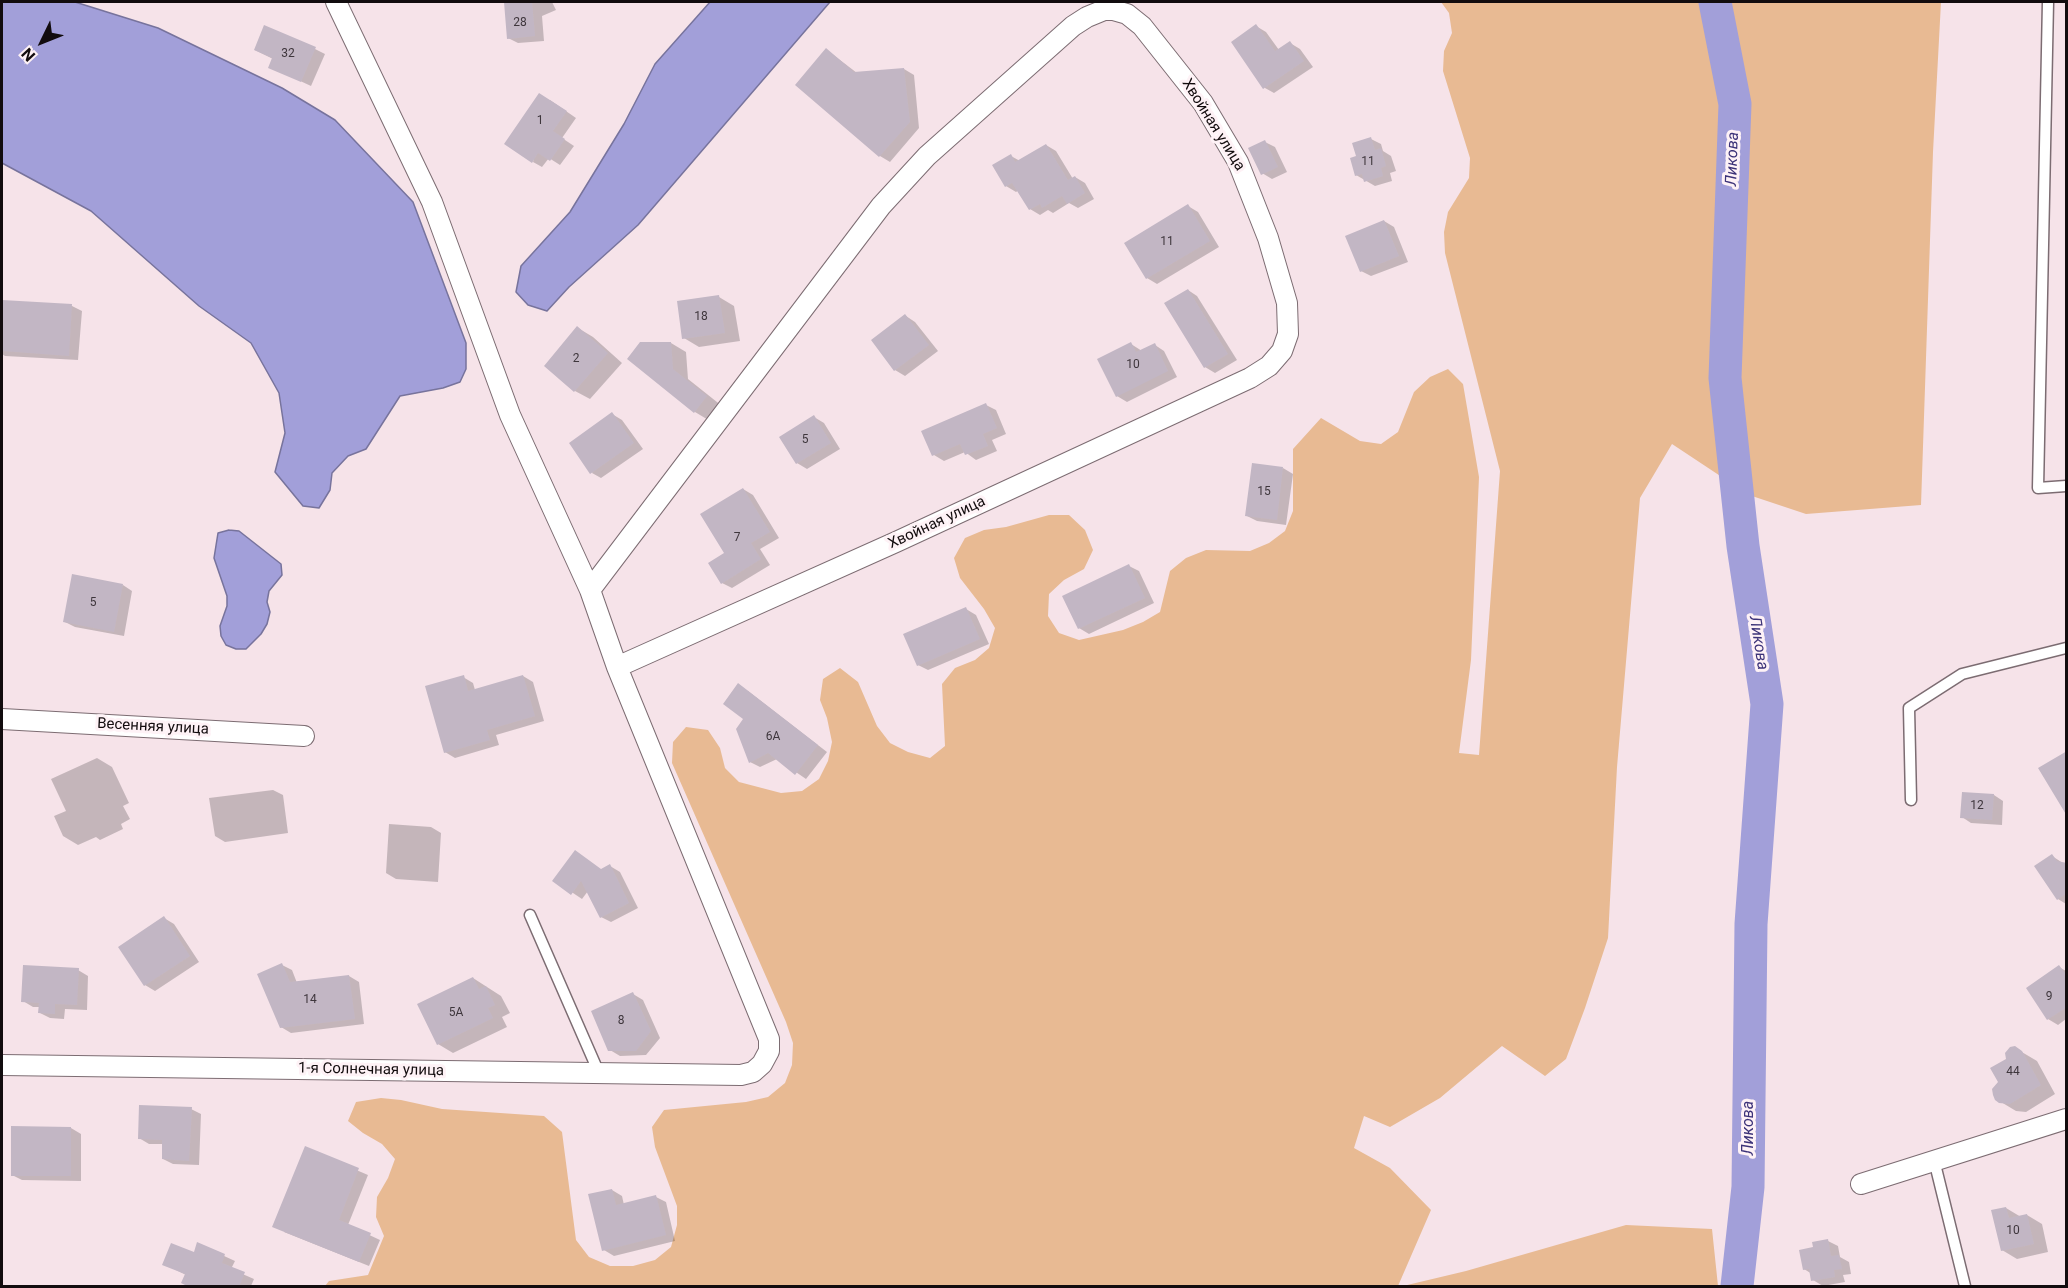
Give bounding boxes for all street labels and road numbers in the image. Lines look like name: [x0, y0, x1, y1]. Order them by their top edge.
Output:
street label: Хвойная улица: [1178, 76, 1248, 174]
street label: Хвойная улица: [886, 493, 988, 553]
street label: Весенняя улица: [97, 715, 209, 739]
street label: 1-я Солнечная улица: [298, 1060, 444, 1080]

